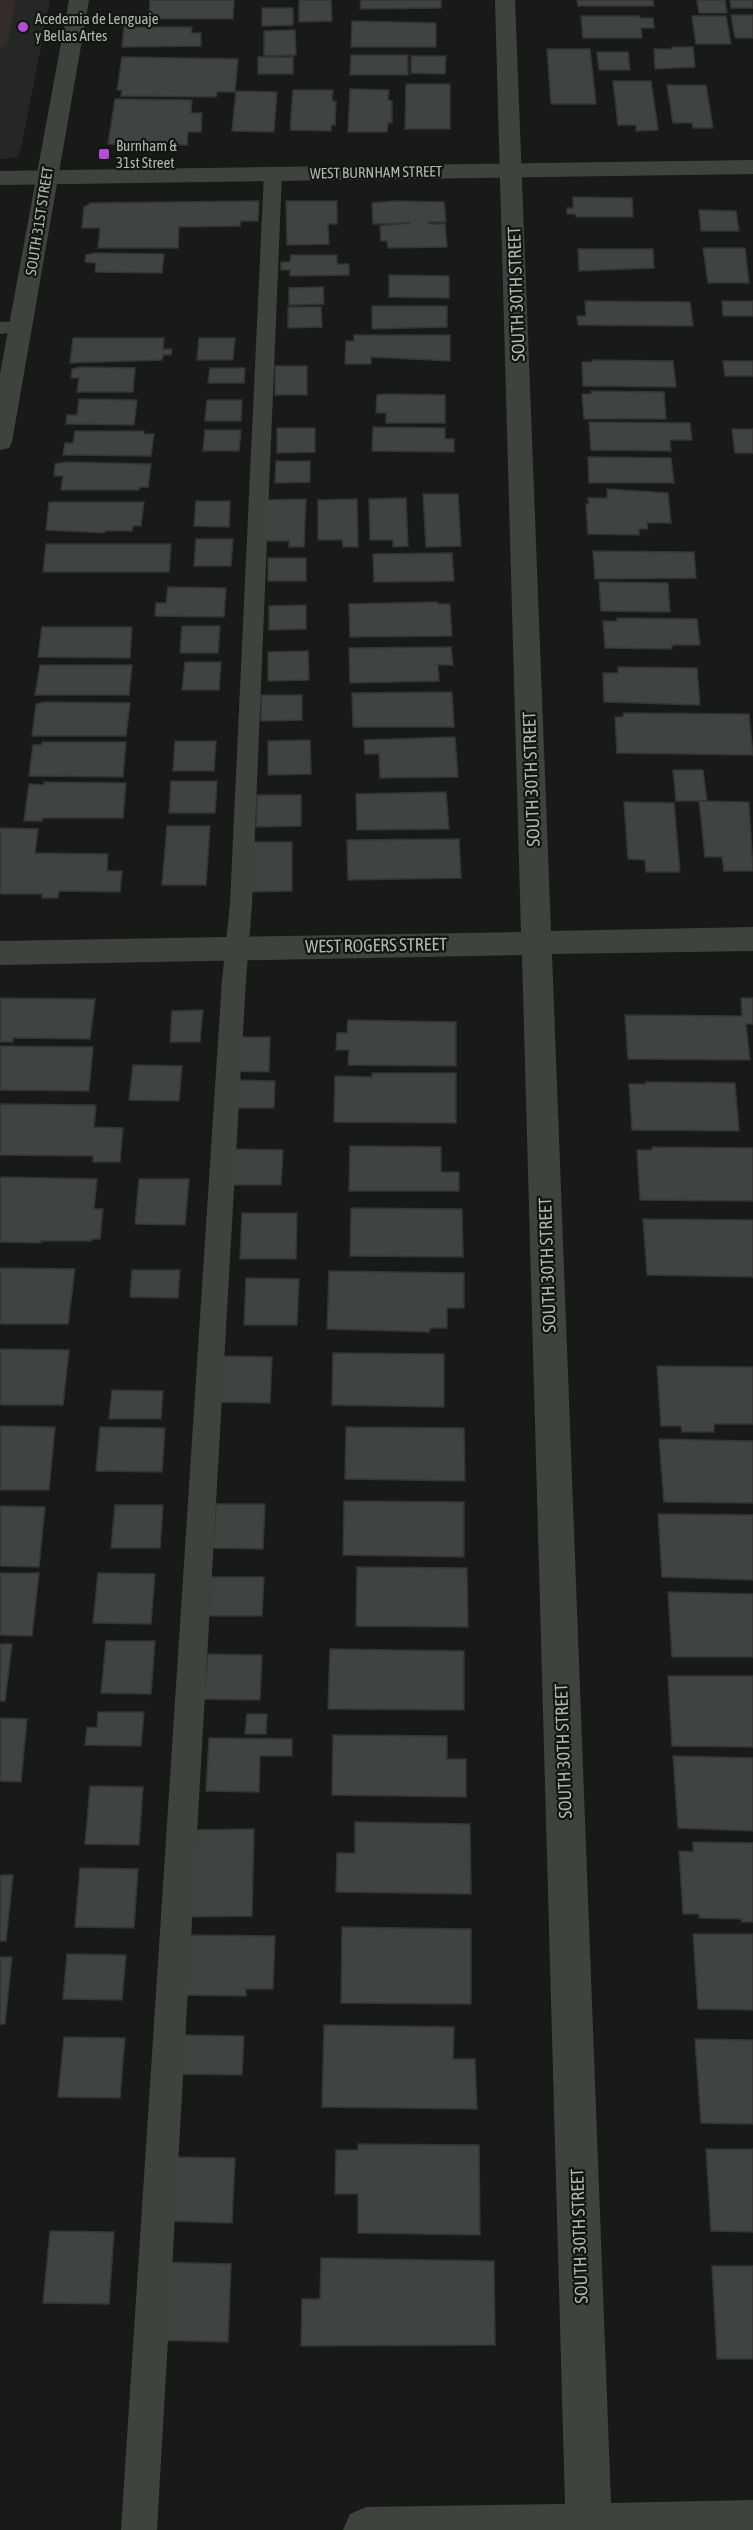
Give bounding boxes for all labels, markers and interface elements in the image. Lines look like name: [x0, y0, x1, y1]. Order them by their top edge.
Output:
place label: Acedemia de Lenguaje y Bellas Artes: [35, 10, 159, 44]
marker: Acedemia de Lenguaje y Bellas Artes: [16, 20, 30, 34]
place label: Burnham & 31st Street: [116, 137, 177, 171]
marker: Burnham & 31st Street: [97, 147, 111, 161]
street label: WEST BURNHAM STREET: [310, 162, 443, 182]
street label: SOUTH 31ST STREET: [22, 165, 56, 277]
street label: SOUTH 30TH STREET: [503, 226, 529, 362]
street label: SOUTH 30TH STREET: [518, 711, 544, 847]
street label: WEST ROGERS STREET: [305, 933, 447, 957]
street label: SOUTH 30TH STREET: [534, 1197, 560, 1333]
street label: SOUTH 30TH STREET: [550, 1683, 576, 1819]
street label: SOUTH 30TH STREET: [566, 2168, 592, 2304]

